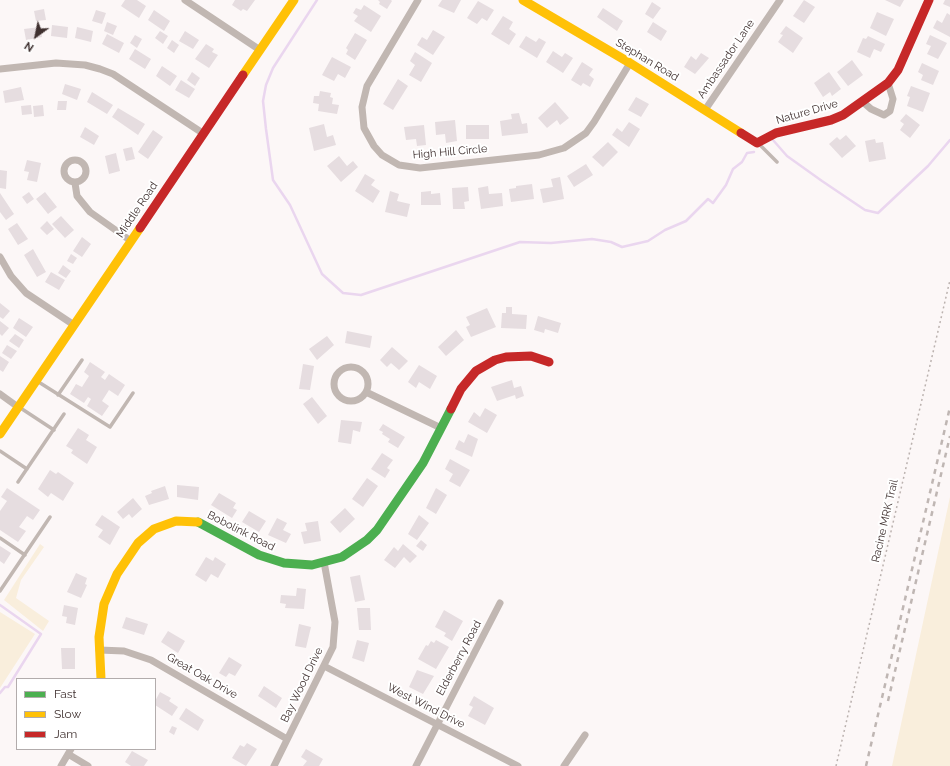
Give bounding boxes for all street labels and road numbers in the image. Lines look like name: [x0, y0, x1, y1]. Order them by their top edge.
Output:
street label: Ambassador Lane: [695, 17, 757, 101]
street label: Stephan Road: [613, 36, 681, 84]
street label: Nature Drive: [775, 97, 839, 127]
street label: High Hill Circle: [412, 142, 488, 162]
street label: Middle Road: [114, 180, 160, 240]
street label: Racine MRK Trail: [869, 478, 901, 564]
street label: Bobolink Road: [205, 508, 277, 554]
street label: Elderberry Road: [434, 618, 484, 698]
street label: Bay Wood Drive: [278, 645, 326, 725]
street label: Great Oak Drive: [164, 650, 240, 702]
street label: West Wind Drive: [385, 681, 467, 731]

